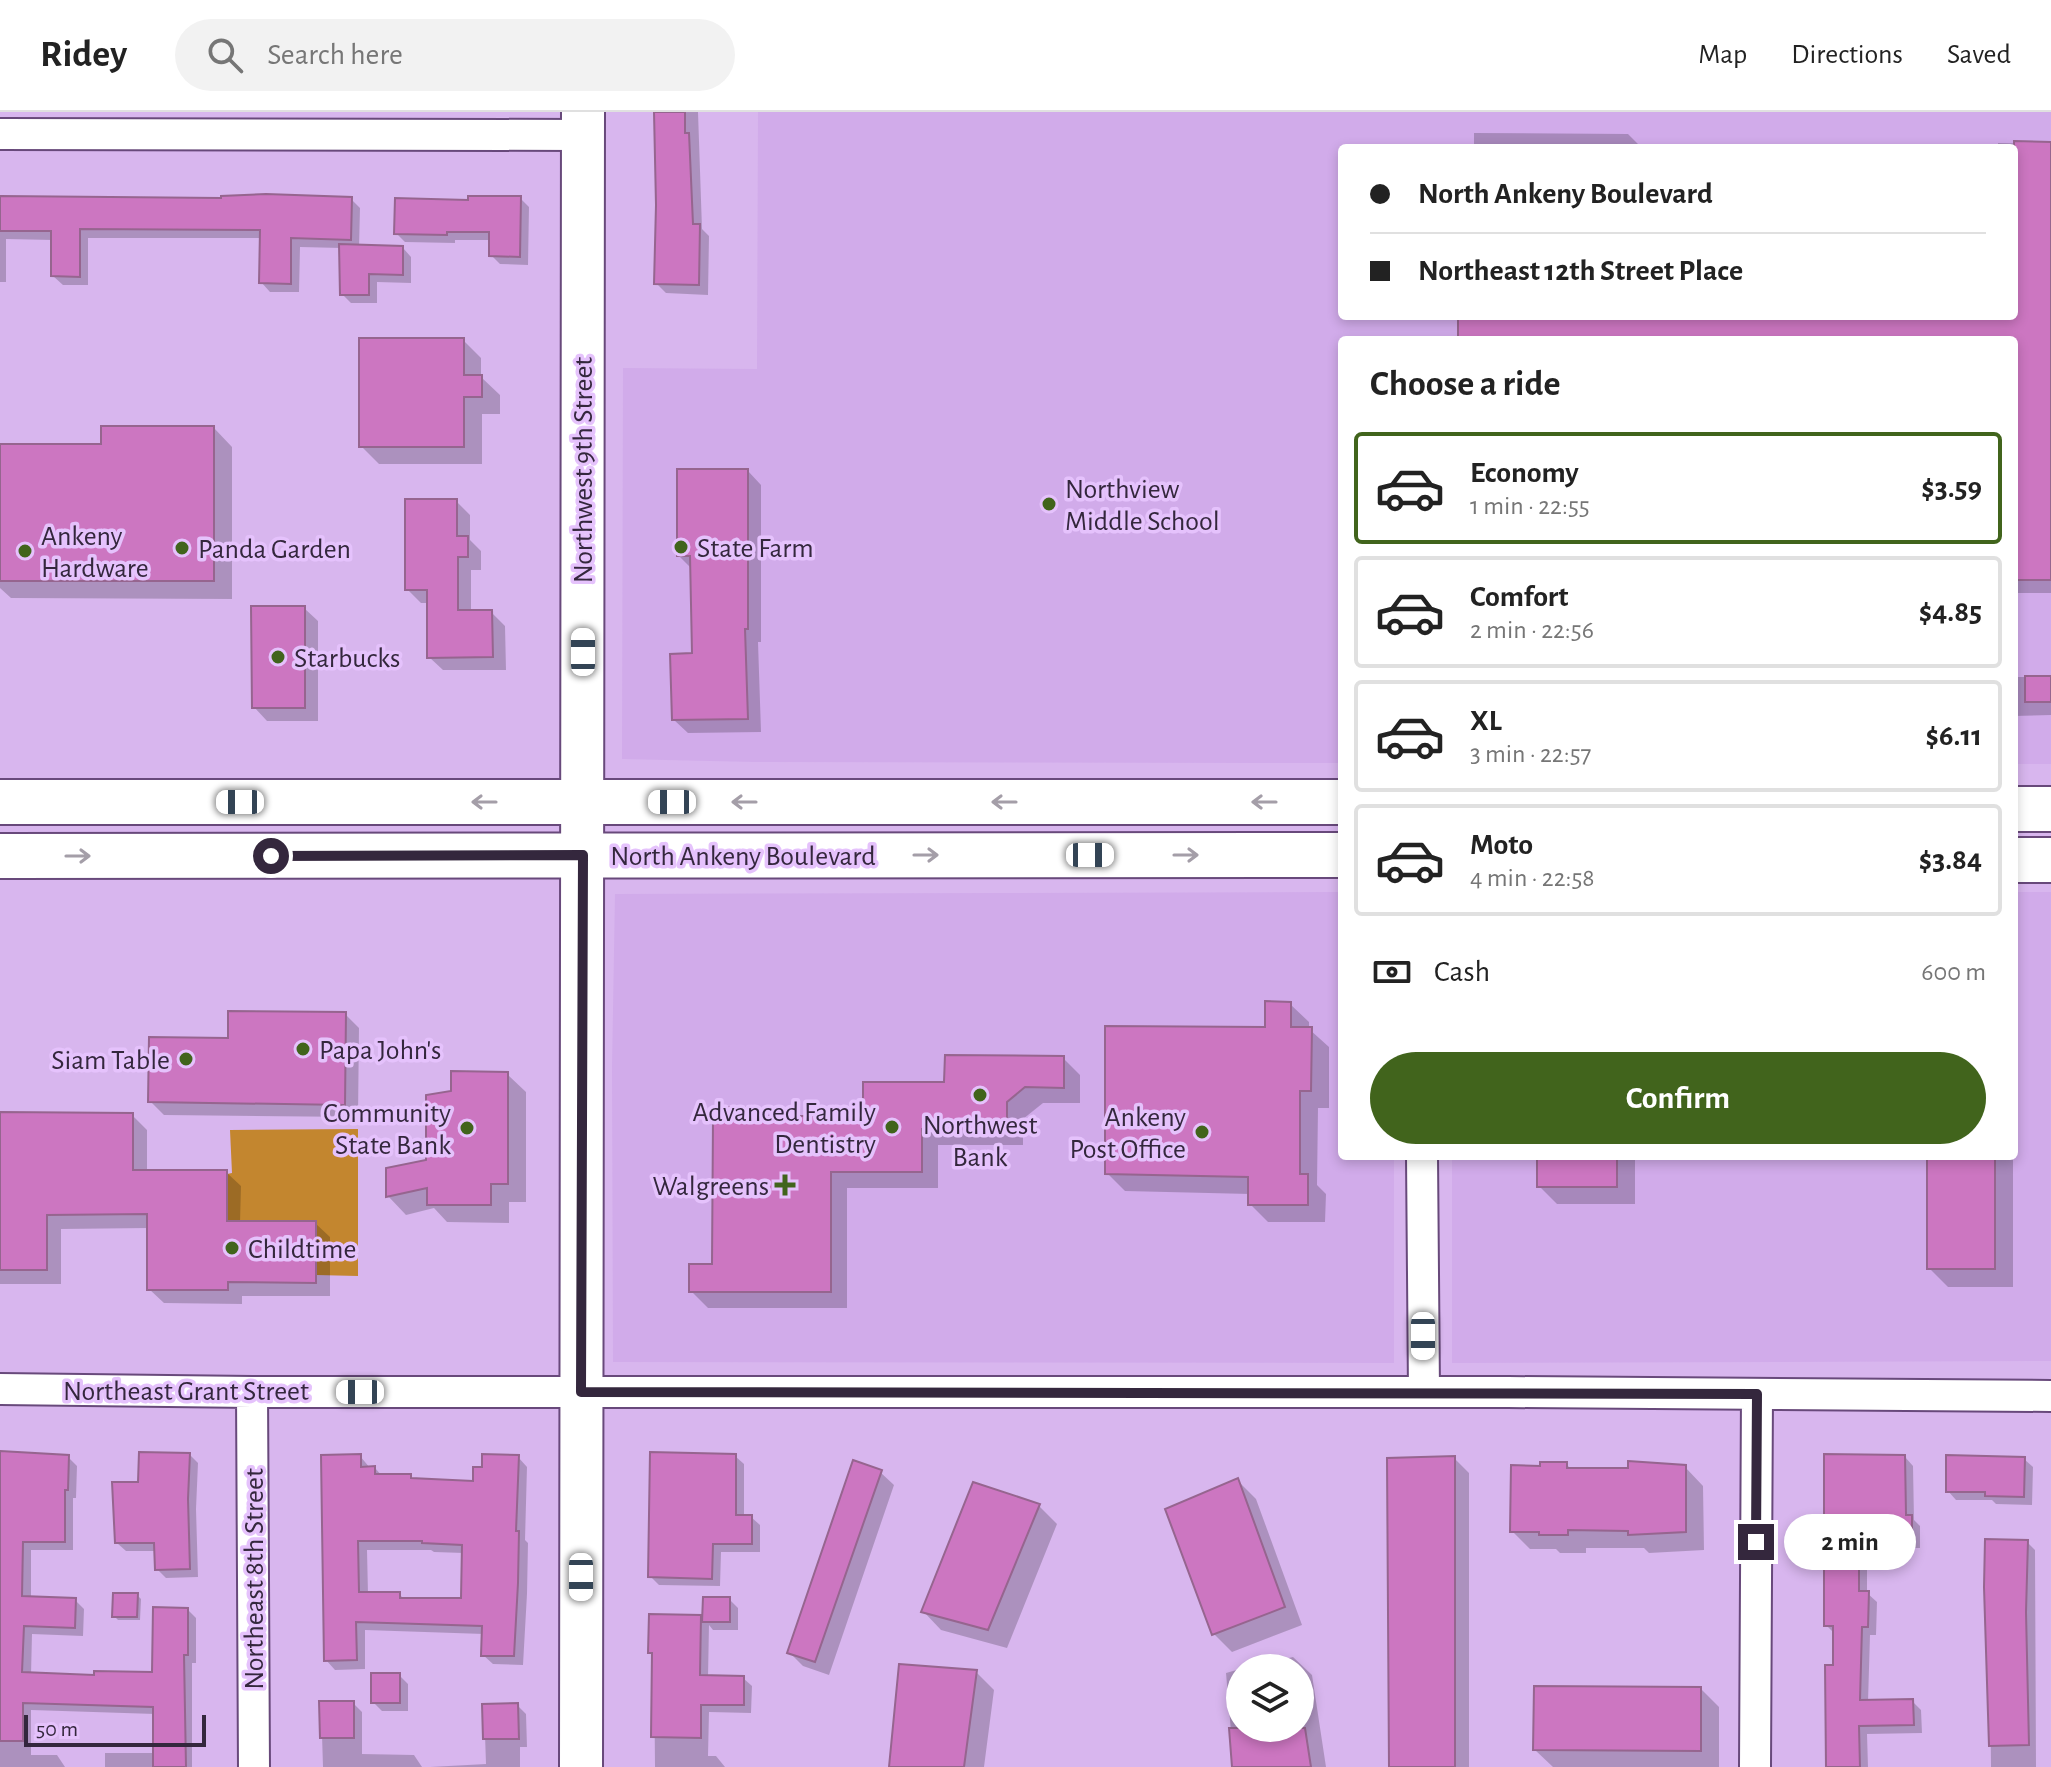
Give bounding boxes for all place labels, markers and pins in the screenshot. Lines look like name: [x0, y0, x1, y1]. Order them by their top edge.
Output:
place label: Northview Middle School: [1065, 476, 1220, 536]
marker: Northview Middle School: [1040, 495, 1058, 513]
place label: Ankeny Hardware: [41, 523, 149, 583]
place label: State Farm: [697, 535, 814, 563]
place label: Panda Garden: [198, 536, 351, 564]
marker: State Farm: [672, 538, 690, 556]
marker: Panda Garden: [173, 539, 191, 557]
marker: Ankeny Hardware: [16, 542, 34, 560]
place label: Starbucks: [294, 645, 400, 673]
marker: Starbucks: [269, 648, 287, 666]
place label: Papa John's: [319, 1037, 441, 1065]
marker: Papa John's: [294, 1040, 312, 1058]
place label: Siam Table: [51, 1047, 170, 1075]
marker: Siam Table: [177, 1050, 195, 1068]
marker: Northwest Bank: [971, 1086, 989, 1104]
place label: Advanced Family Dentistry: [693, 1099, 876, 1159]
place label: Community State Bank: [323, 1100, 451, 1160]
place label: Ankeny Post Office: [1069, 1104, 1186, 1164]
place label: Northwest Bank: [923, 1112, 1037, 1172]
marker: Advanced Family Dentistry: [883, 1118, 901, 1136]
marker: Community State Bank: [458, 1119, 476, 1137]
marker: Ankeny Post Office: [1193, 1123, 1211, 1141]
place label: Walgreens: [652, 1173, 769, 1201]
marker: Walgreens: [776, 1176, 794, 1194]
place label: Childtime: [248, 1236, 356, 1264]
marker: Childtime: [223, 1239, 241, 1257]

